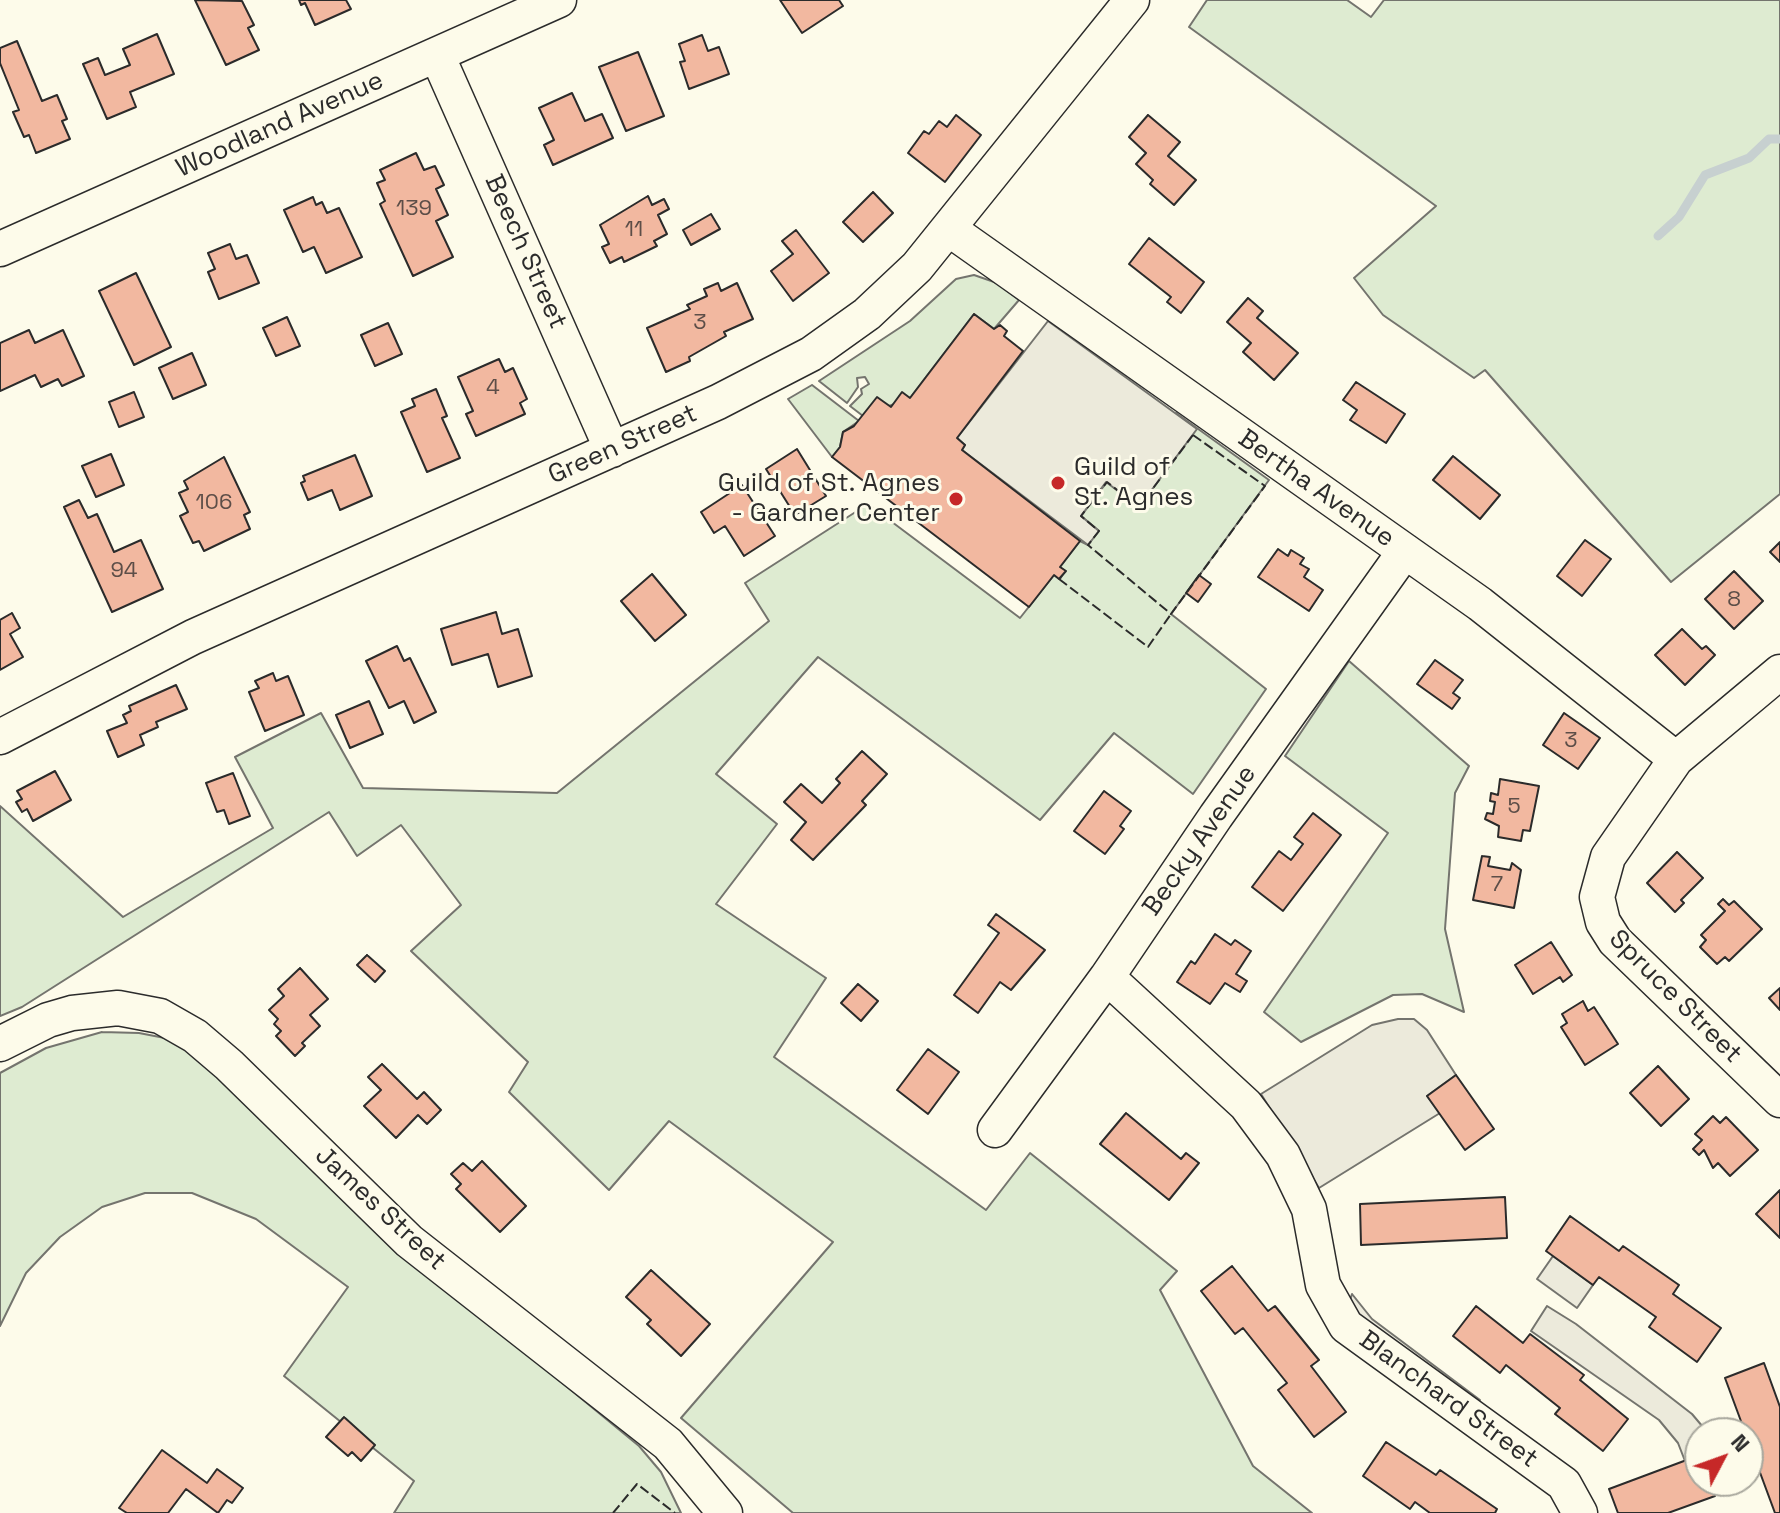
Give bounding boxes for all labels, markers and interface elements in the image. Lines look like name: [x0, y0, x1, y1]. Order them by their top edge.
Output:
street label: Woodland Avenue: [171, 65, 389, 185]
street label: Beech Street: [477, 170, 573, 334]
house number: 139: [396, 196, 432, 222]
house number: 11: [625, 217, 643, 243]
house number: 3: [693, 310, 707, 336]
house number: 4: [486, 375, 500, 401]
street label: Green Street: [544, 398, 702, 492]
street label: Bertha Avenue: [1232, 424, 1400, 554]
place label: Guild of St. Agnes: [1074, 452, 1193, 514]
place label: Guild of St. Agnes - Gardner Center: [718, 468, 940, 530]
marker: Guild of St. Agnes: [1049, 474, 1067, 492]
house number: 106: [196, 490, 232, 516]
marker: Guild of St. Agnes - Gardner Center: [947, 490, 965, 508]
house number: 94: [110, 558, 138, 584]
house number: 8: [1727, 587, 1741, 613]
house number: 3: [1564, 728, 1578, 754]
street label: Becky Avenue: [1137, 760, 1263, 922]
house number: 5: [1507, 794, 1521, 820]
house number: 7: [1491, 872, 1503, 898]
street label: Spruce Street: [1602, 924, 1748, 1070]
street label: James Street: [308, 1141, 452, 1277]
street label: Blanchard Street: [1353, 1325, 1543, 1475]
north arrow: [1684, 1417, 1764, 1497]
text: N: [1725, 1428, 1756, 1457]

